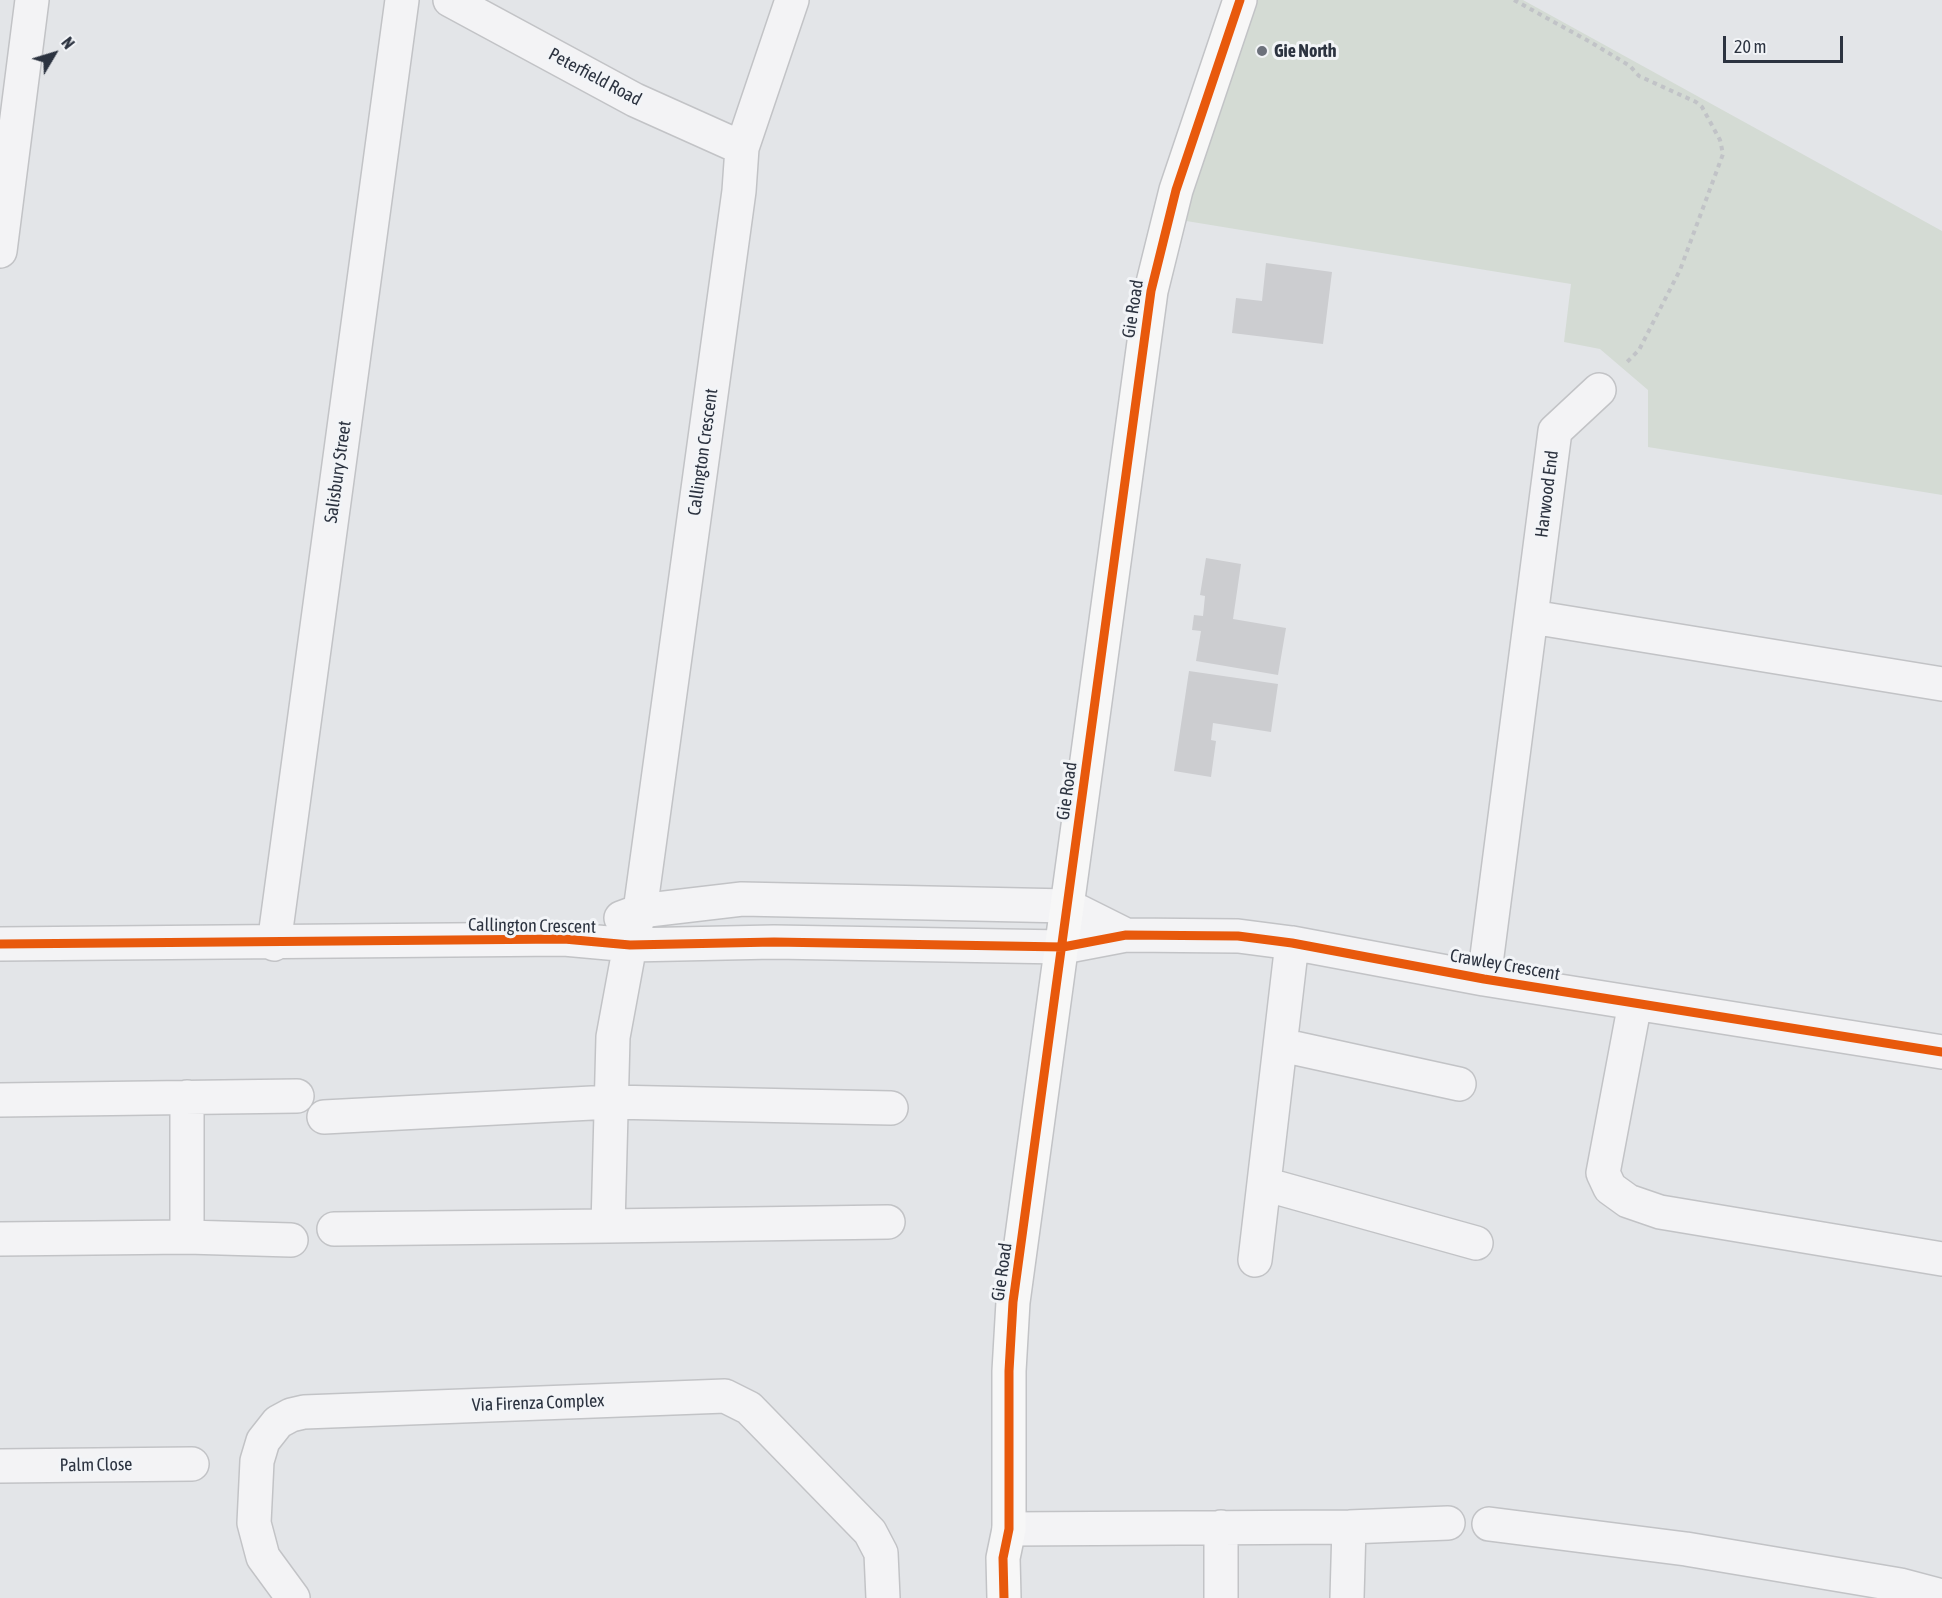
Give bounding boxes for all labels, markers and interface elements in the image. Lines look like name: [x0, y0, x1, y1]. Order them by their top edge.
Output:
north arrow: [24, 24, 84, 84]
scale bar: [1726, 24, 1846, 62]
text: N: [58, 34, 78, 52]
text: 20 m: [1734, 36, 1766, 57]
place label: Gie North: [1274, 40, 1336, 62]
street label: Peterfield Road: [545, 43, 645, 111]
marker: Gie North: [1255, 44, 1269, 58]
street label: Gie Road: [1118, 278, 1148, 340]
street label: Callington Crescent: [683, 387, 723, 517]
street label: Salisbury Street: [320, 419, 356, 525]
street label: Harwood End: [1531, 449, 1563, 539]
street label: Gie Road: [1052, 760, 1082, 822]
street label: Callington Crescent: [468, 914, 596, 938]
street label: Crawley Crescent: [1448, 945, 1562, 985]
street label: Gie Road: [987, 1241, 1017, 1303]
street label: Via Firenza Complex: [471, 1390, 605, 1416]
street label: Palm Close: [59, 1454, 133, 1476]

